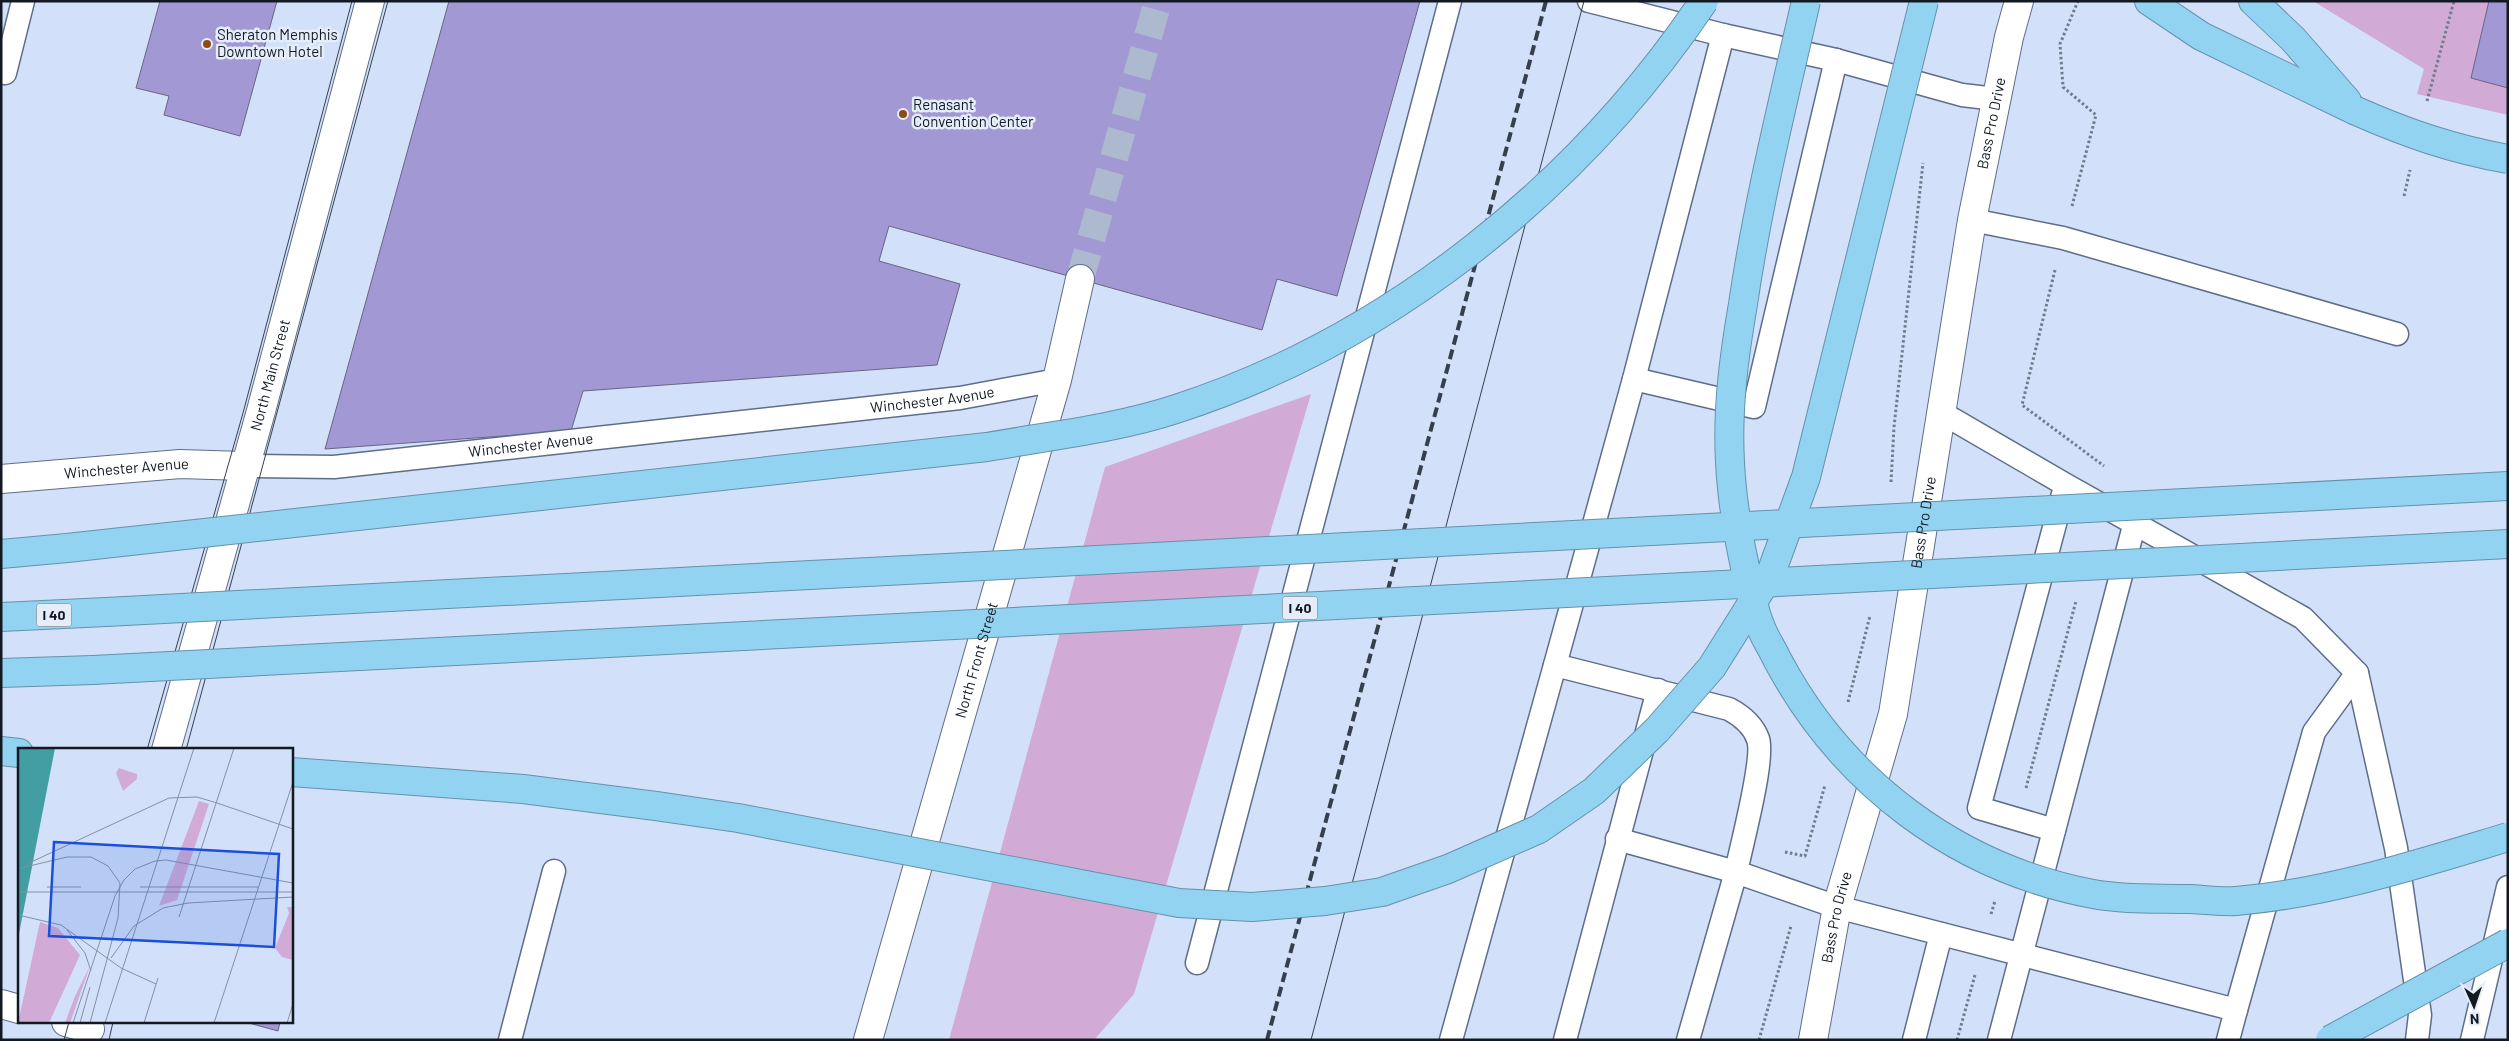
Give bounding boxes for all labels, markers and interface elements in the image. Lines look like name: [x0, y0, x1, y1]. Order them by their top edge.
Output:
place label: Sheraton Memphis Downtown Hotel: [217, 25, 338, 60]
marker: Sheraton Memphis Downtown Hotel: [201, 38, 213, 50]
street label: Bass Pro Drive: [1973, 76, 2009, 171]
place label: Renasant Convention Center: [913, 95, 1034, 130]
marker: Renasant Convention Center: [897, 108, 909, 120]
street label: North Main Street: [246, 317, 293, 433]
street label: Winchester Avenue: [869, 382, 996, 416]
street label: Winchester Avenue: [467, 429, 594, 460]
street label: Winchester Avenue: [63, 454, 189, 482]
street label: Bass Pro Drive: [1906, 475, 1939, 570]
road number: I 40: [1282, 596, 1318, 620]
street label: North Front Street: [951, 600, 1001, 720]
road number: I 40: [36, 604, 72, 626]
inset map: [18, 748, 292, 1024]
street label: Bass Pro Drive: [1817, 869, 1855, 964]
north arrow: [2449, 981, 2499, 1031]
text: N: [2470, 1011, 2480, 1028]

